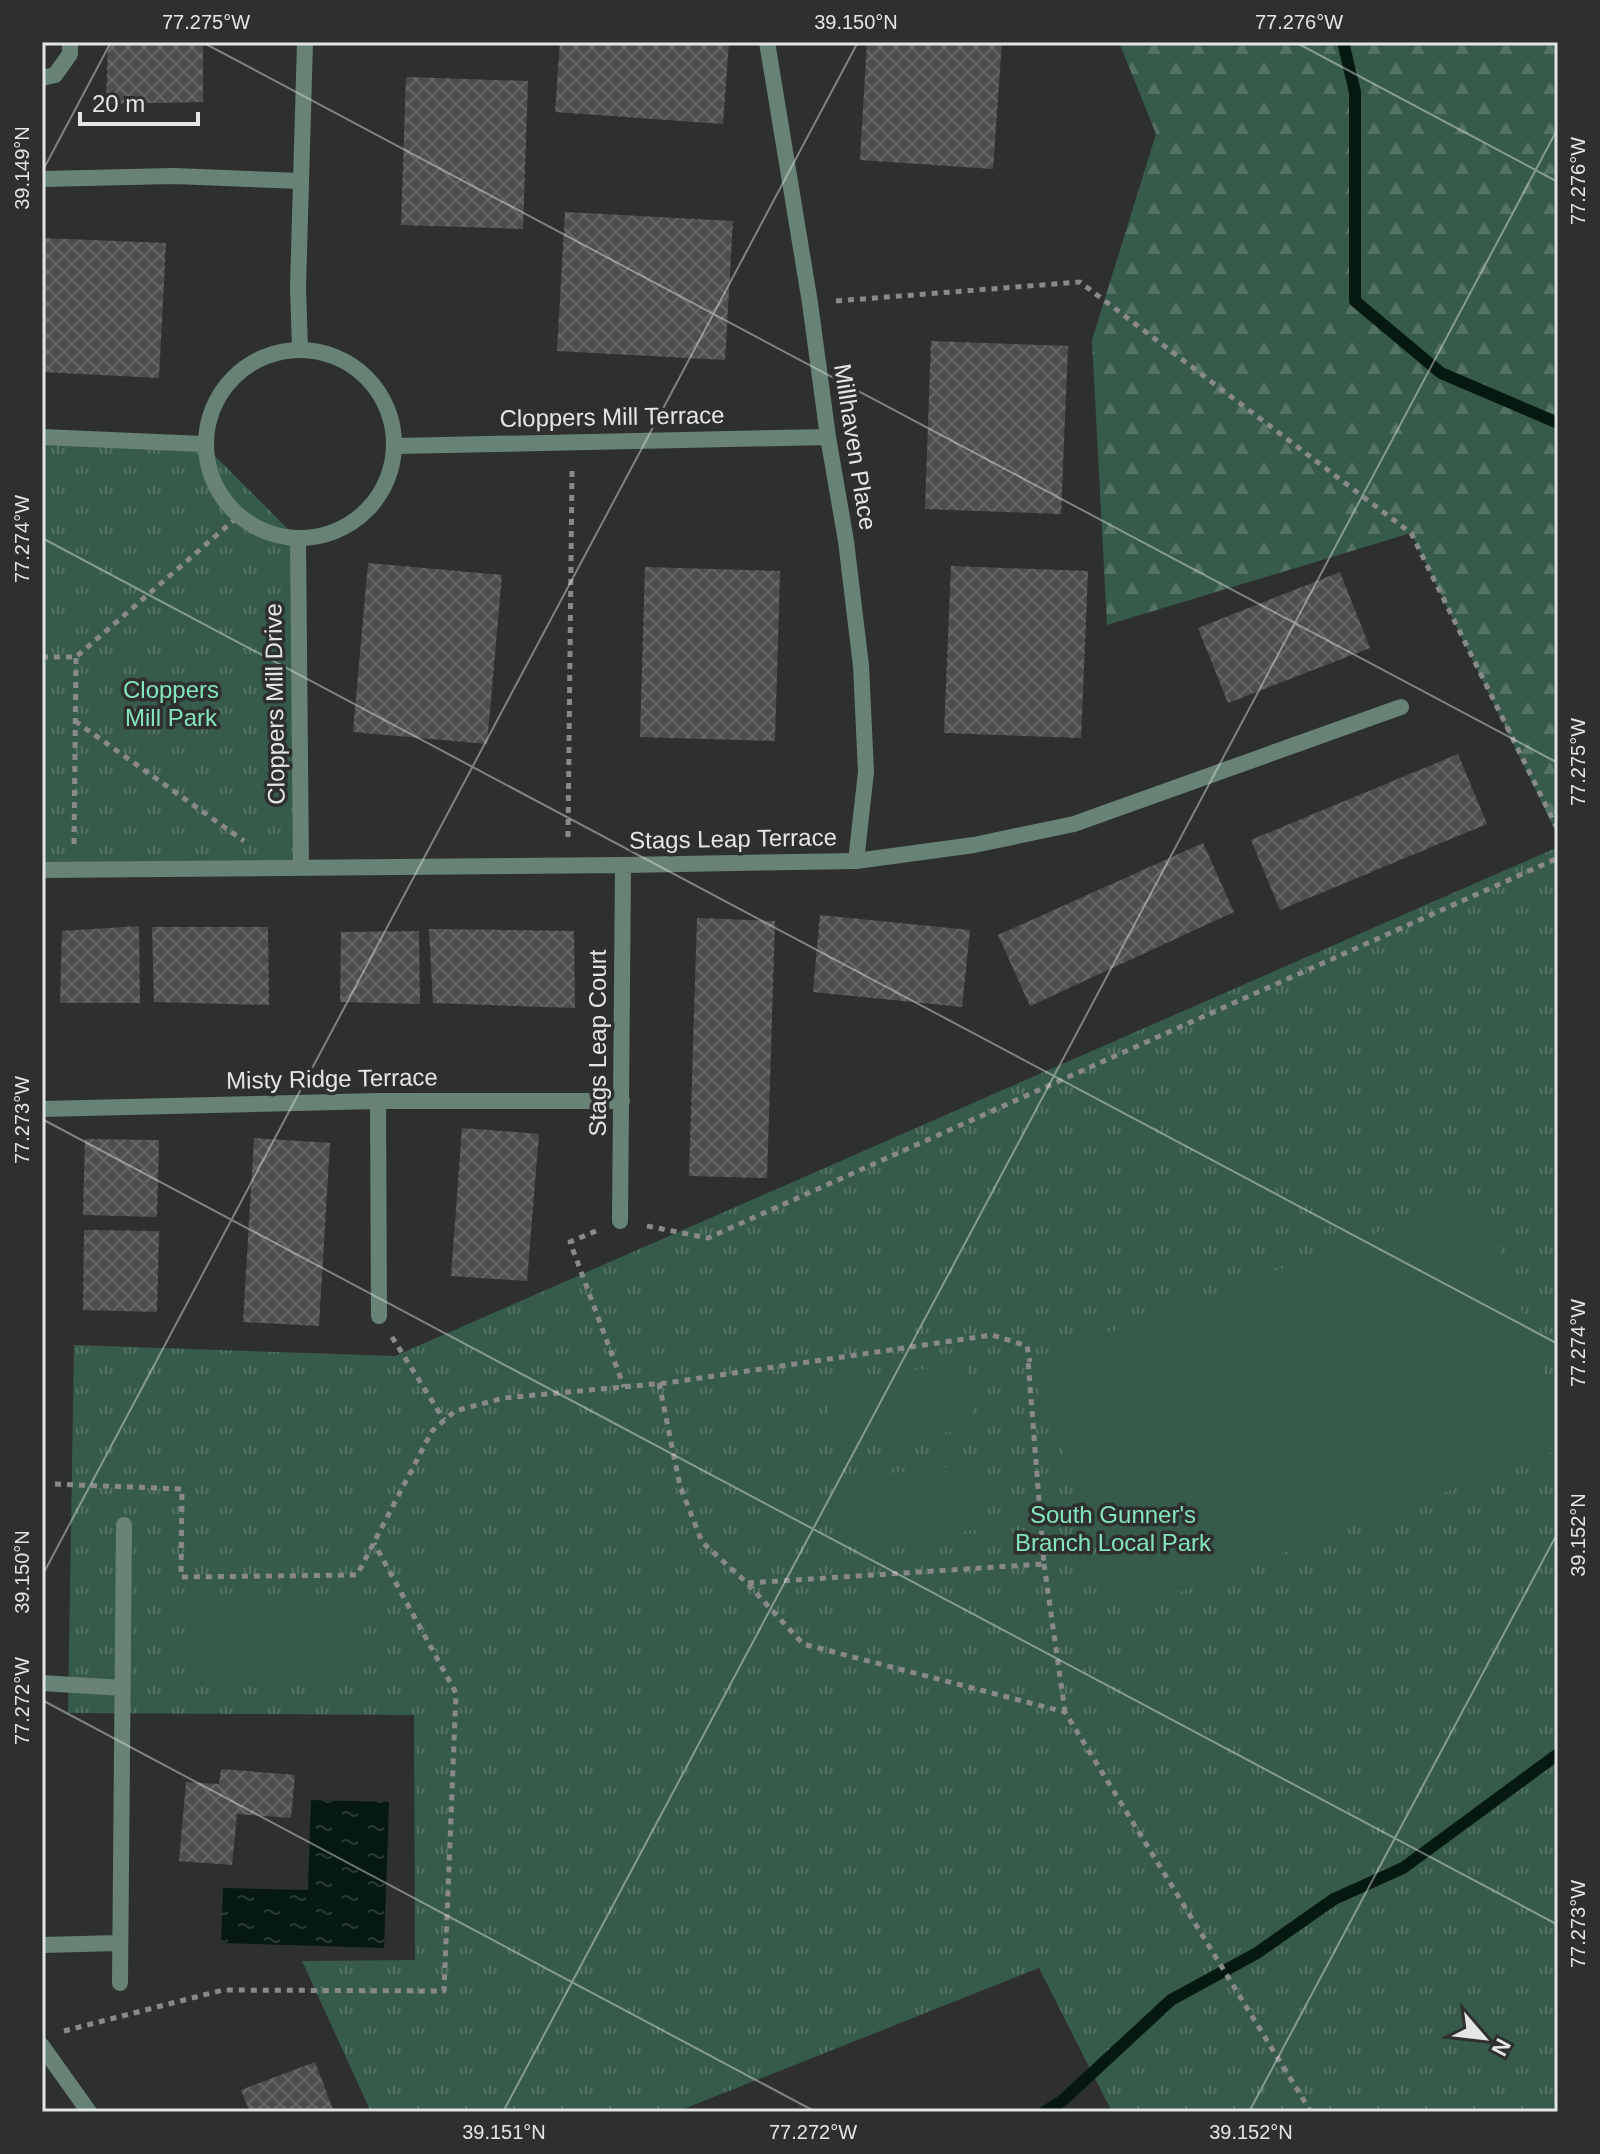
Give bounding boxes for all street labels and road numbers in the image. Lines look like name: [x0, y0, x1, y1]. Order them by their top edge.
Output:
street label: Millhaven Place: [829, 362, 882, 532]
street label: Cloppers Mill Terrace: [499, 401, 725, 432]
street label: Cloppers Mill Drive: [259, 603, 290, 805]
street label: Stags Leap Terrace: [629, 823, 837, 854]
street label: Stags Leap Court: [584, 949, 611, 1136]
street label: Misty Ridge Terrace: [226, 1063, 438, 1094]

